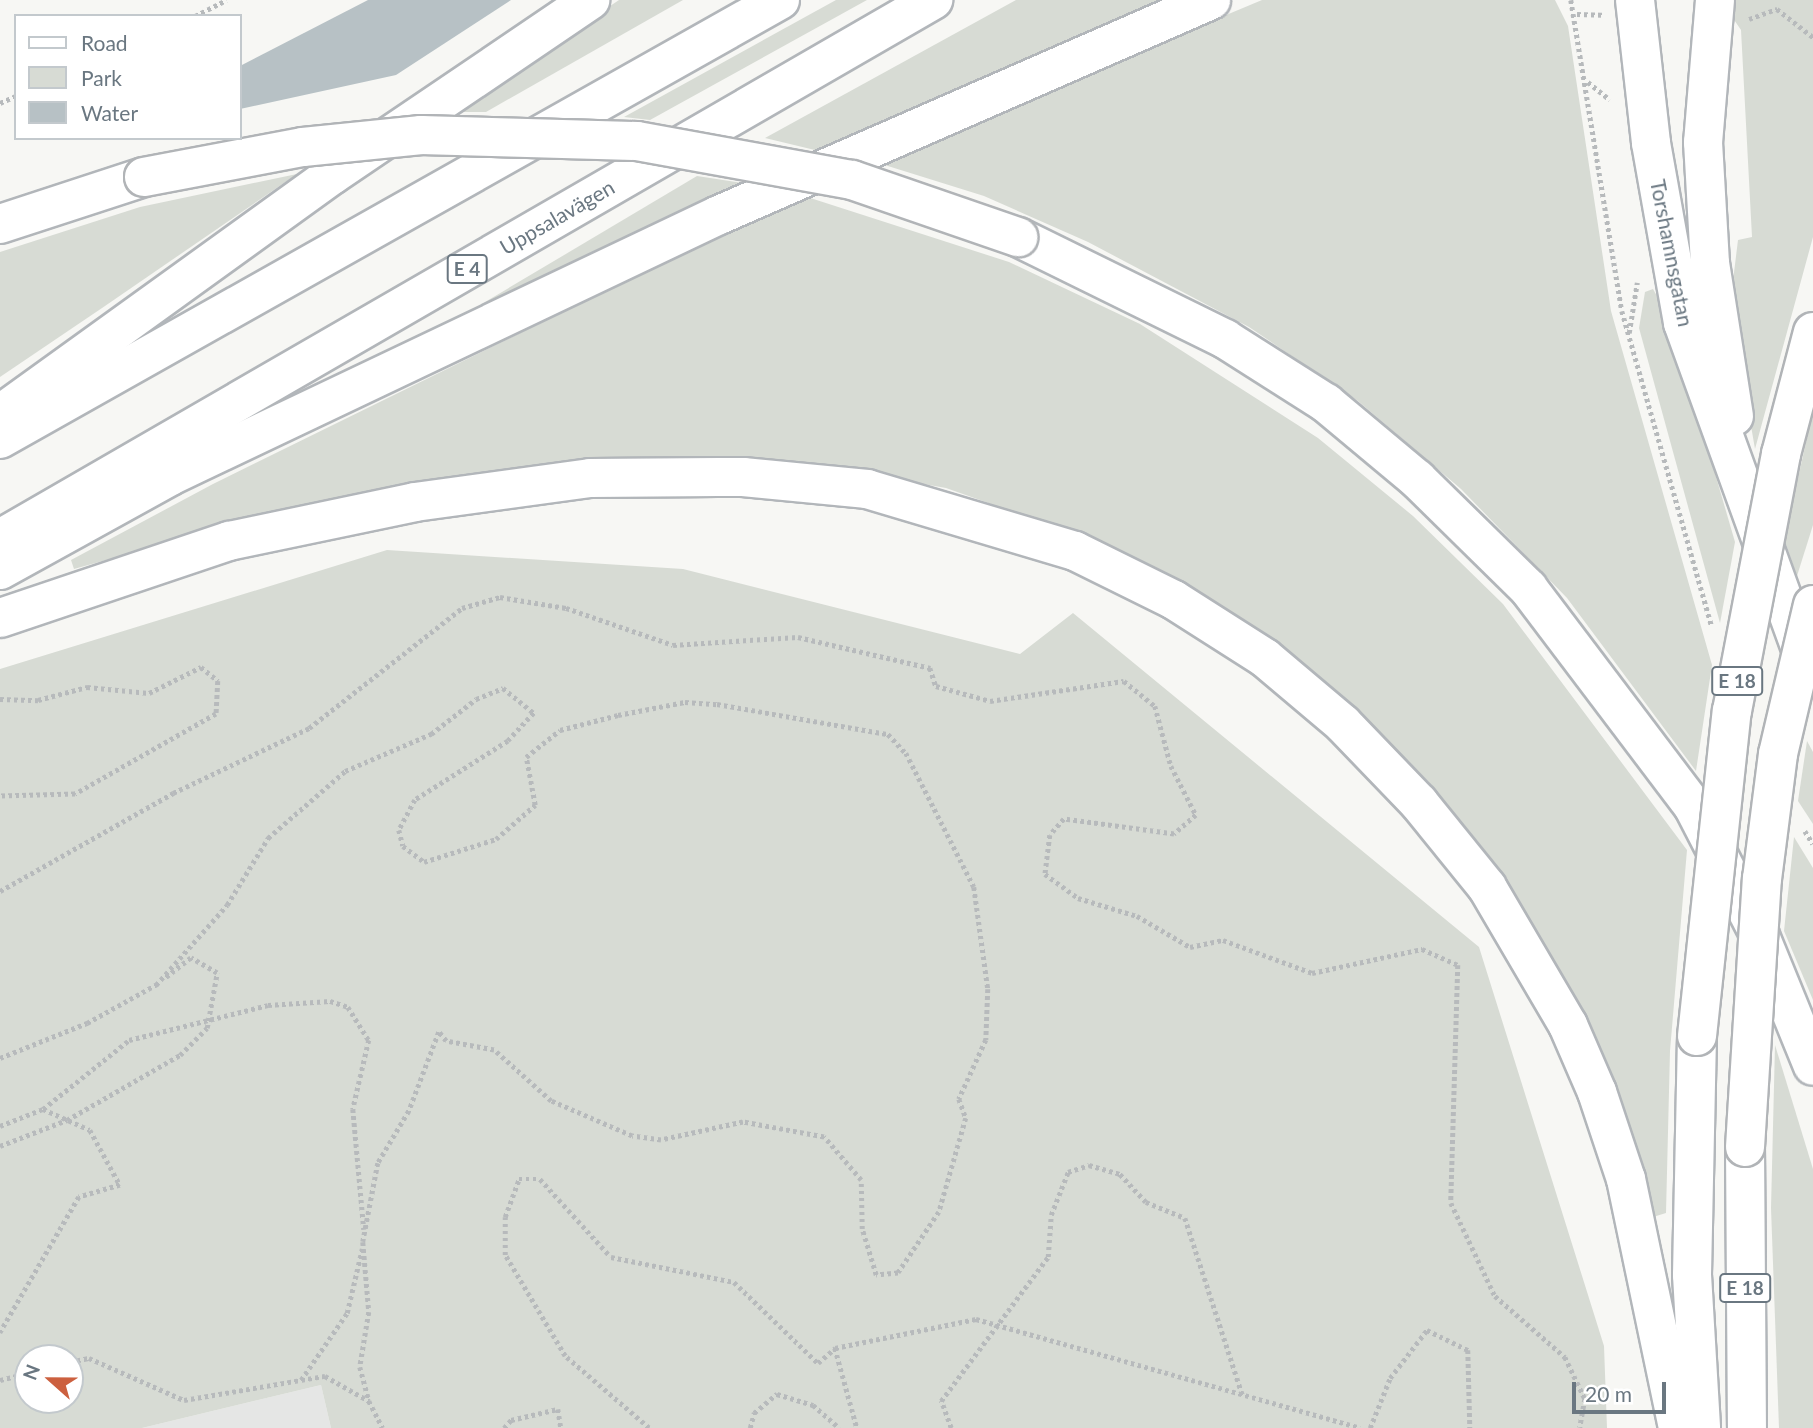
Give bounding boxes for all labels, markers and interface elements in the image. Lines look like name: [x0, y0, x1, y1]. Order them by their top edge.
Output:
legend: [14, 14, 242, 140]
text: Road: [81, 30, 128, 55]
text: Park: [81, 65, 122, 90]
text: Water: [81, 100, 138, 125]
street label: Uppsalavägen: [495, 174, 619, 260]
street label: Torshamnsgatan: [1645, 177, 1699, 329]
road number: E 4: [446, 254, 488, 284]
road number: E 18: [1711, 666, 1763, 696]
road number: E 18: [1719, 1272, 1771, 1304]
north arrow: [14, 1344, 84, 1414]
text: N: [17, 1361, 44, 1383]
scale bar: [1575, 1368, 1670, 1412]
text: 20 m: [1585, 1381, 1632, 1406]

